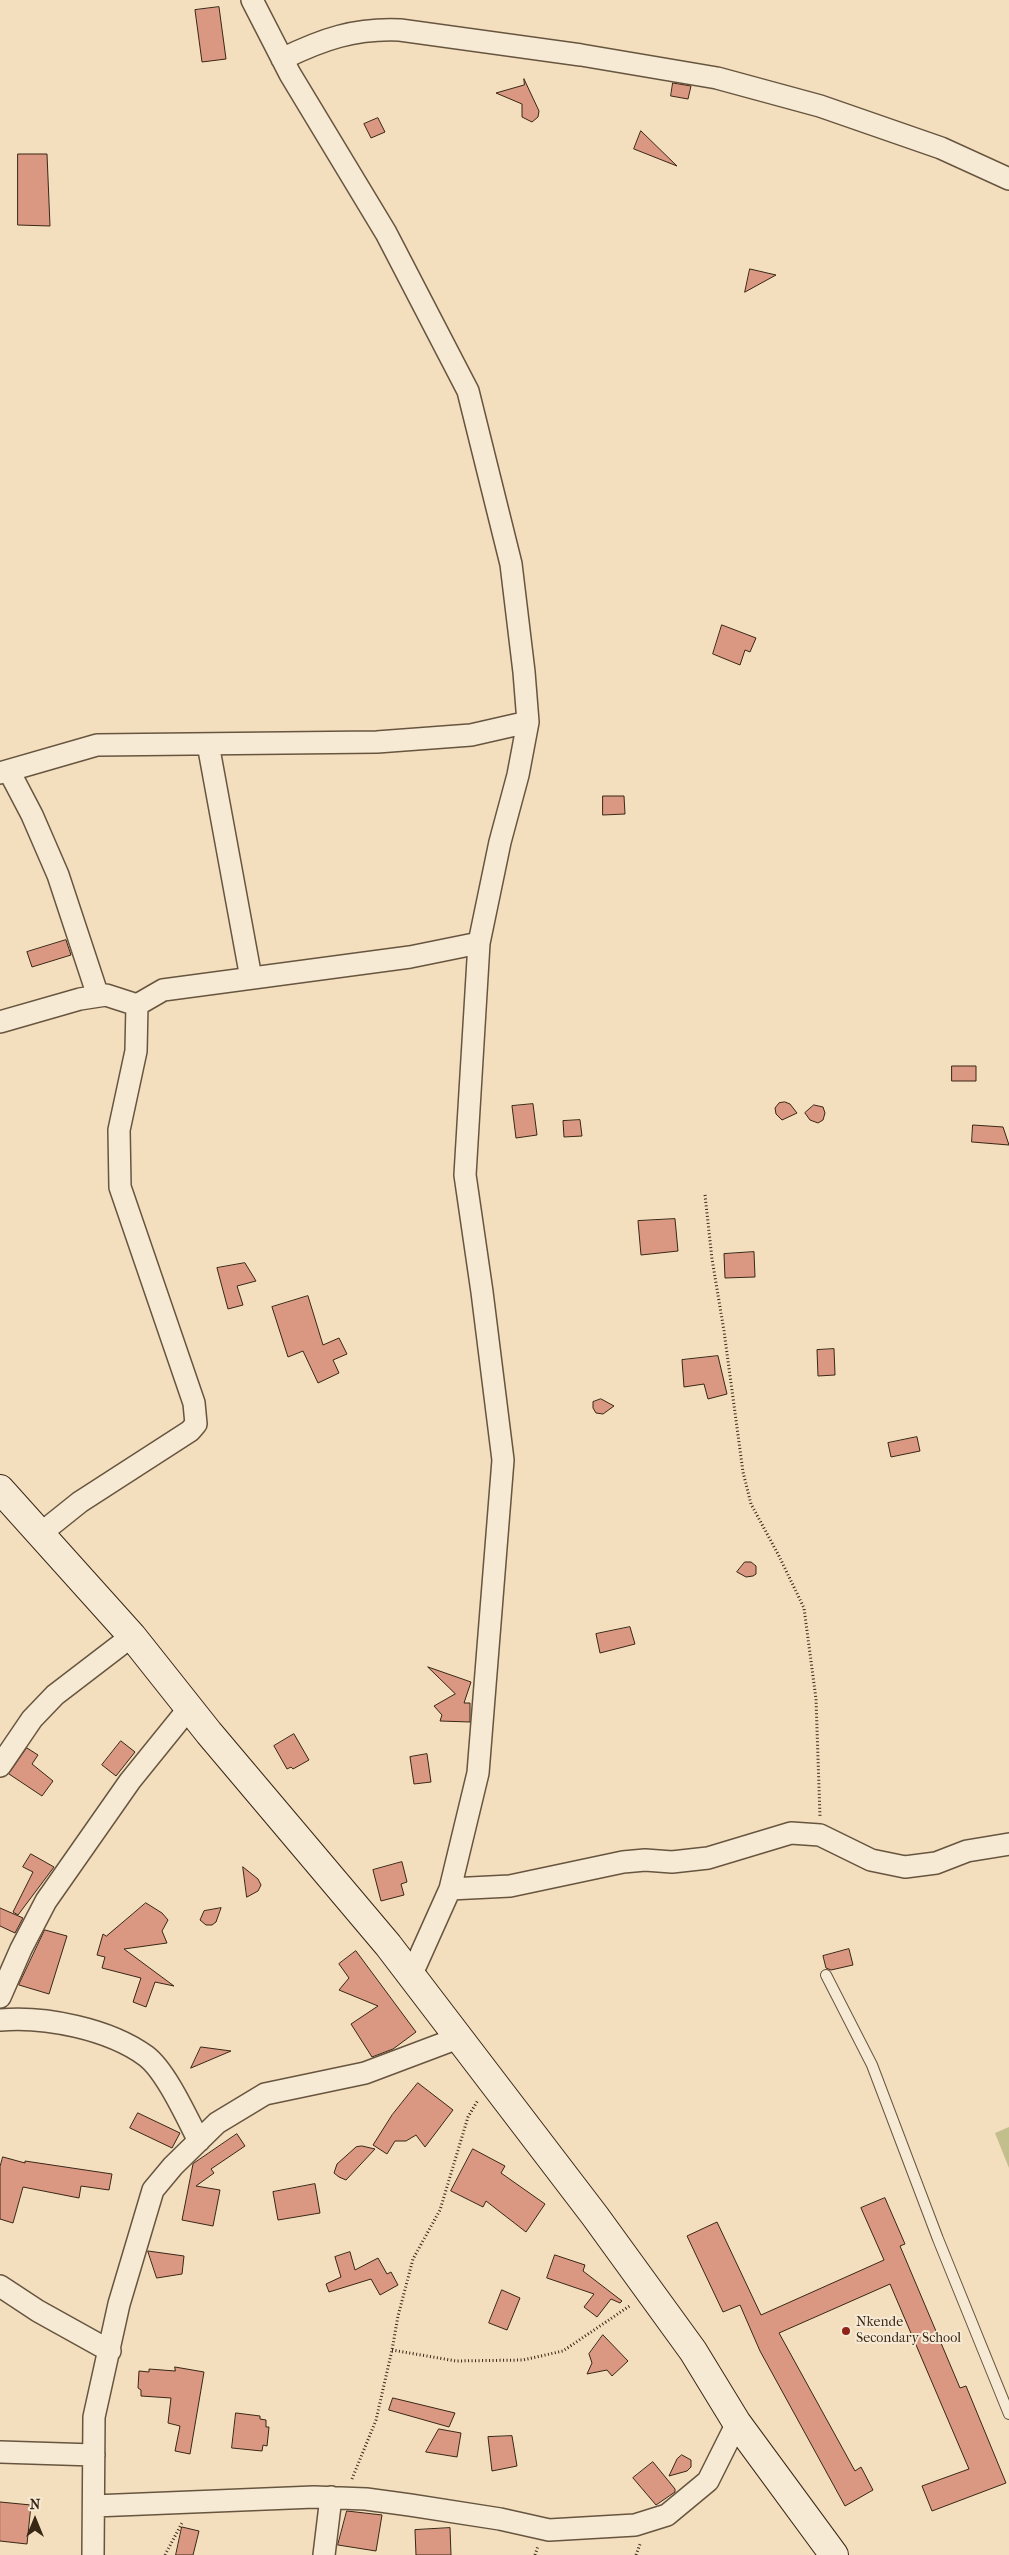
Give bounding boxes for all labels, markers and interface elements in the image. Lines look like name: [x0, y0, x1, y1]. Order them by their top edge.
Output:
place label: Nkende Secondary School: [856, 2315, 961, 2348]
marker: Nkende Secondary School: [840, 2325, 852, 2337]
north arrow: [10, 2495, 60, 2545]
text: N: [30, 2496, 40, 2513]

